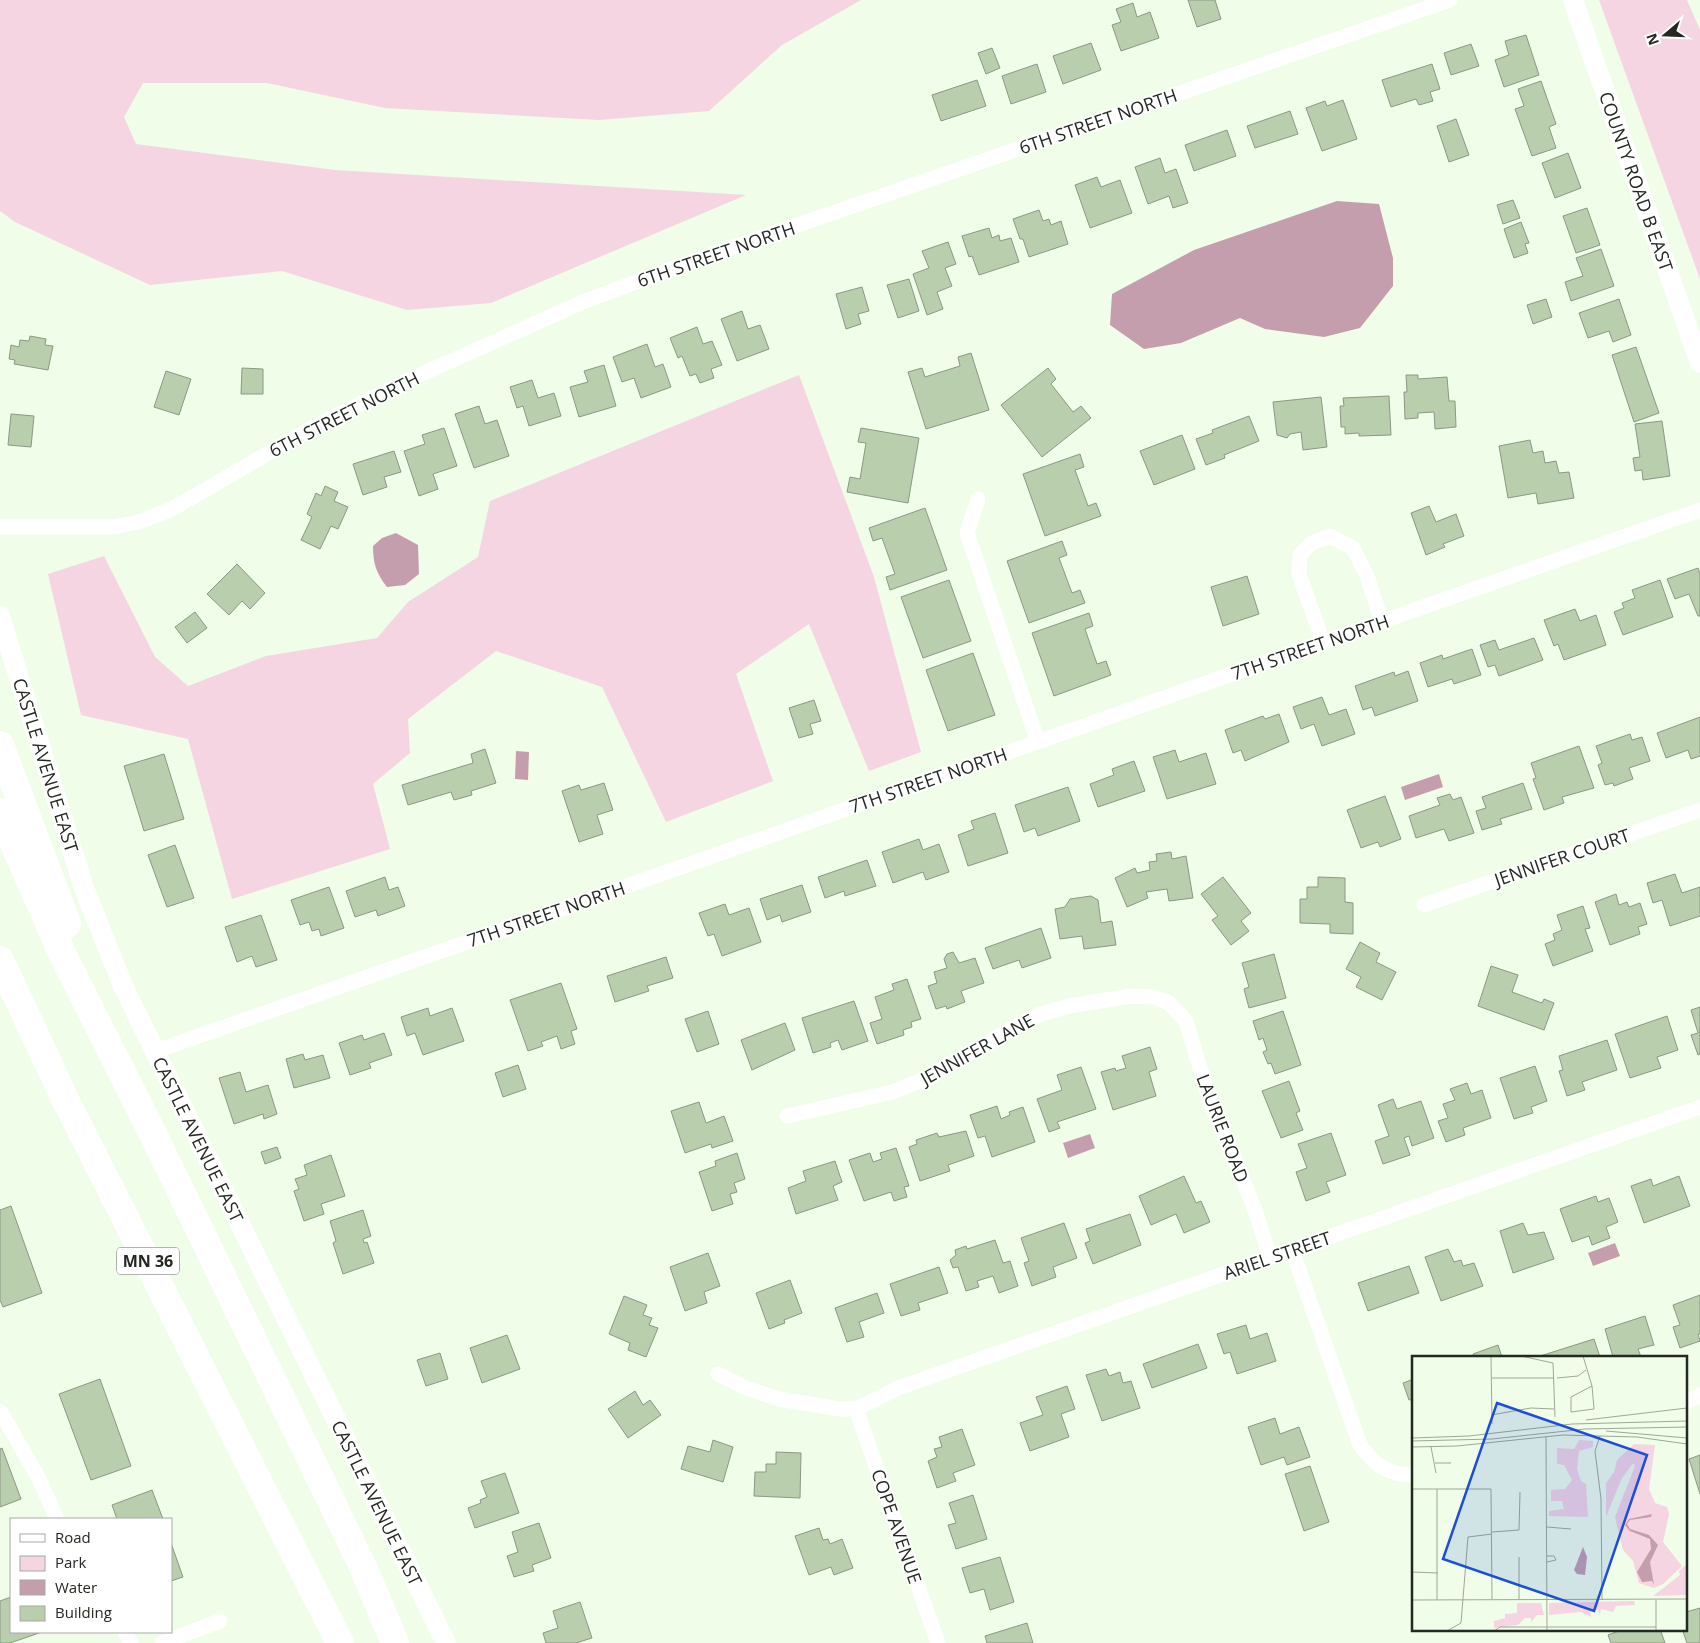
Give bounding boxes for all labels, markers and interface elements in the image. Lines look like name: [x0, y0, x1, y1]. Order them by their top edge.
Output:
north arrow: [1640, 10, 1690, 60]
text: N: [1641, 31, 1663, 48]
street label: 6TH STREET NORTH: [1016, 83, 1180, 159]
street label: COUNTY ROAD B EAST: [1594, 88, 1679, 274]
street label: 6TH STREET NORTH: [634, 216, 798, 292]
street label: 6TH STREET NORTH: [265, 366, 423, 462]
street label: 7TH STREET NORTH: [1228, 609, 1392, 685]
street label: CASTLE AVENUE EAST: [8, 675, 84, 855]
street label: 7TH STREET NORTH: [846, 742, 1010, 818]
street label: JENNIFER COURT: [1489, 823, 1633, 892]
street label: 7TH STREET NORTH: [464, 876, 628, 952]
street label: JENNIFER LANE: [914, 1008, 1038, 1091]
street label: CASTLE AVENUE EAST: [148, 1053, 249, 1226]
street label: LAURIE ROAD: [1191, 1070, 1255, 1186]
street label: ARIEL STREET: [1220, 1225, 1334, 1285]
road number: MN 36: [117, 1248, 179, 1274]
inset map: [1412, 1356, 1688, 1630]
street label: CASTLE AVENUE EAST: [326, 1416, 428, 1590]
street label: COPE AVENUE: [866, 1466, 928, 1586]
legend: [10, 1518, 172, 1633]
text: Road: [55, 1527, 91, 1547]
text: Park: [55, 1552, 86, 1572]
text: Water: [55, 1577, 97, 1597]
text: Building: [55, 1602, 112, 1622]

